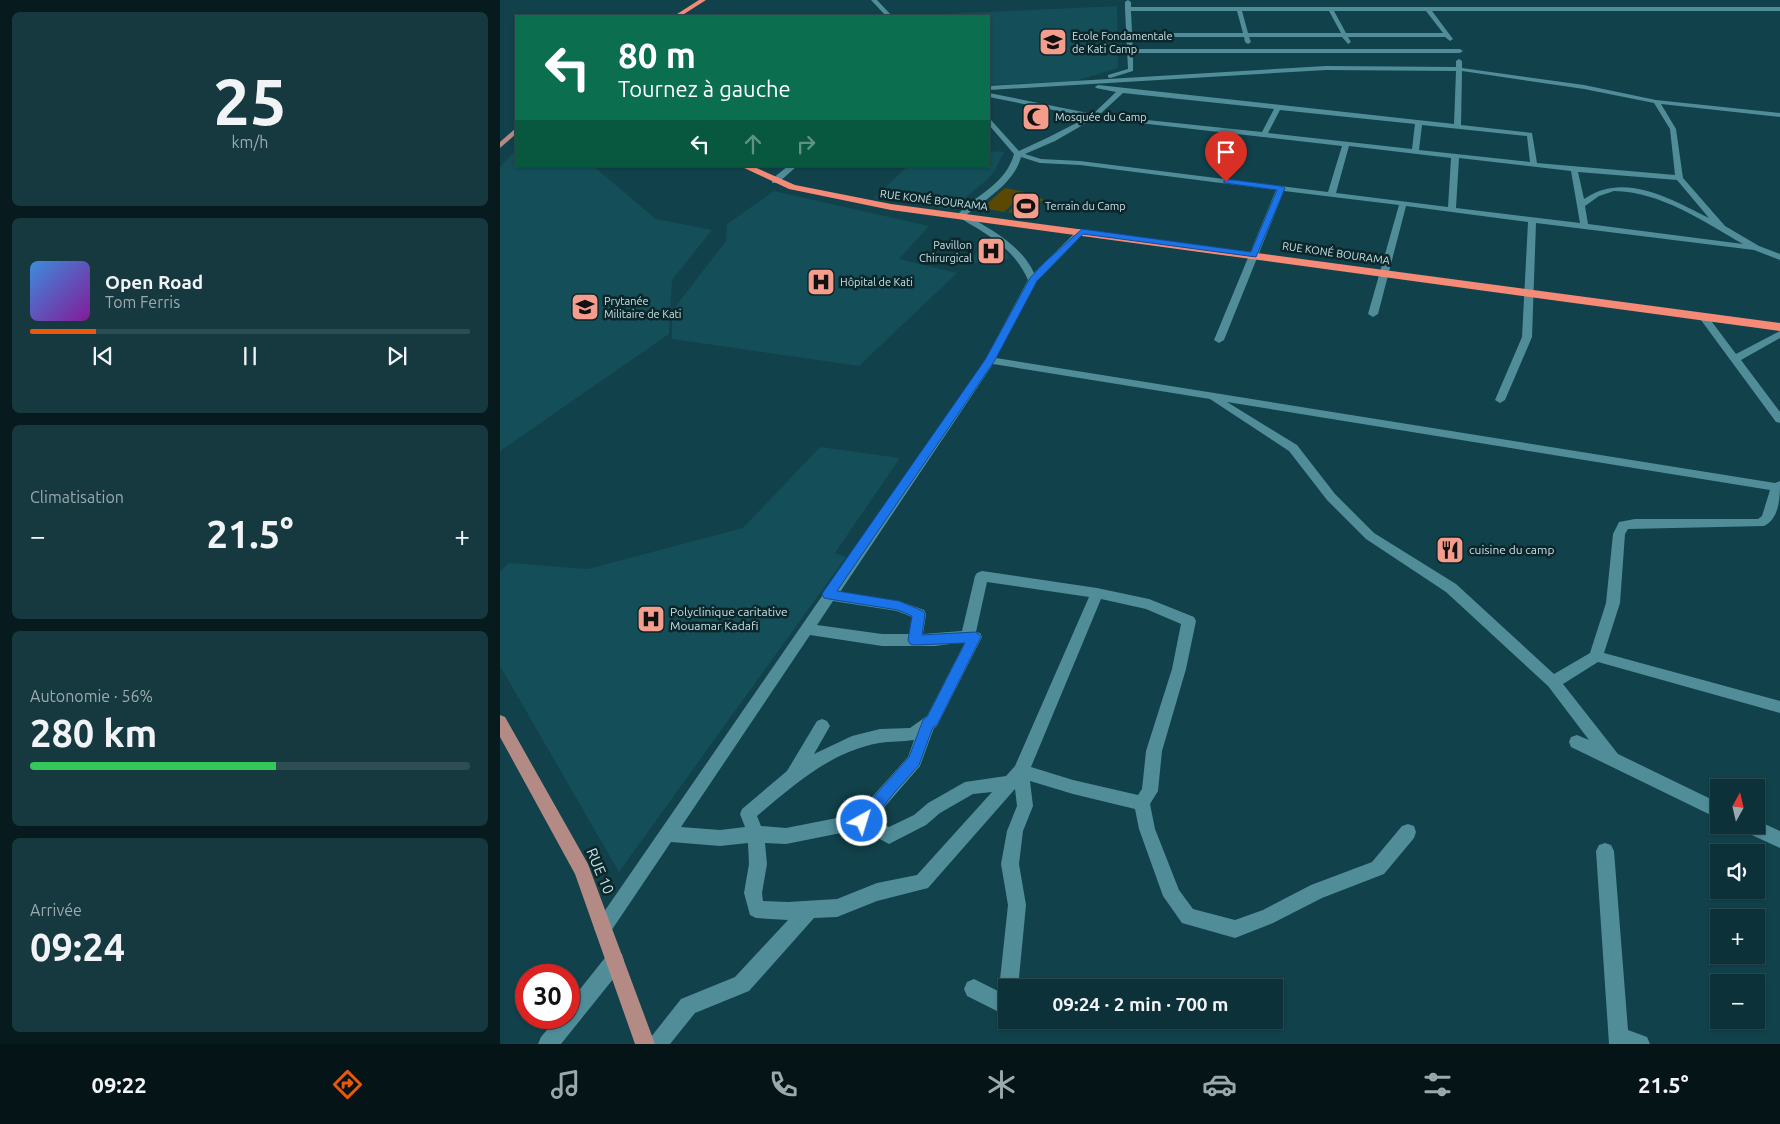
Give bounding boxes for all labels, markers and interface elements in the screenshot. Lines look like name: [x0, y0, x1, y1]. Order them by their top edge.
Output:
school or university icon: Ecole Fondamentale de Kati Camp: [1038, 27, 1068, 57]
place label: Ecole Fondamentale de Kati Camp: [1072, 30, 1172, 55]
icon: left: [535, 35, 600, 100]
text: 80 m: [618, 35, 696, 75]
text: 25: [213, 64, 287, 137]
text: Tournez à gauche: [618, 76, 791, 101]
mosque icon: Mosquée du Camp: [1021, 102, 1051, 132]
place label: Mosquée du Camp: [1055, 111, 1147, 123]
icon: left: [686, 130, 714, 158]
icon: ahead: [739, 130, 767, 158]
icon: right: [792, 130, 820, 158]
pin: [1205, 131, 1247, 182]
text: km/h: [232, 133, 268, 151]
icon: arrive: [1212, 138, 1240, 166]
street label: RUE KONÉ BOURAMA: [879, 186, 990, 213]
sports icon: Terrain du Camp: [1011, 191, 1041, 221]
place label: Terrain du Camp: [1045, 200, 1126, 212]
hospital icon: Pavillon Chirurgical: [976, 236, 1006, 266]
place label: Pavillon Chirurgical: [919, 239, 972, 264]
street label: RUE KONÉ BOURAMA: [1281, 239, 1392, 267]
hospital icon: Hôpital de Kati: [806, 267, 836, 297]
text: Open Road: [105, 271, 203, 293]
place label: Hôpital de Kati: [840, 276, 913, 288]
school or university icon: Prytanée Militaire de Kati: [570, 292, 600, 322]
text: Tom Ferris: [105, 293, 180, 311]
place label: Prytanée Militaire de Kati: [604, 295, 682, 320]
icon: previous: [89, 342, 117, 370]
icon: pause: [236, 342, 264, 370]
icon: next: [383, 342, 411, 370]
text: Climatisation: [30, 488, 124, 506]
text: 21.5°: [206, 513, 294, 555]
text: −: [30, 520, 46, 551]
text: +: [454, 520, 470, 551]
restaurant icon: cuisine du camp: [1435, 535, 1465, 565]
place label: cuisine du camp: [1469, 543, 1554, 556]
hospital icon: Polyclinique caritative Mouamar Kadafi: [636, 604, 666, 634]
place label: Polyclinique caritative Mouamar Kadafi: [670, 605, 788, 632]
text: Autonomie · 56%: [30, 687, 153, 705]
text: 280 km: [30, 712, 157, 754]
north arrow: [1710, 779, 1765, 834]
map controls: [1710, 779, 1765, 1029]
position arrow: [835, 794, 887, 846]
button: sound: [1710, 844, 1765, 899]
street label: RUE 10: [583, 845, 618, 896]
text: Arrivée: [30, 901, 82, 919]
button: +: [1710, 909, 1765, 964]
text: 09:24: [30, 926, 125, 968]
speed limit sign: 30: [515, 964, 580, 1029]
button: −: [1710, 974, 1765, 1029]
text: 09:24 · 2 min · 700 m: [1053, 993, 1228, 1015]
icon: directions: [330, 1067, 365, 1102]
icon: music: [548, 1067, 583, 1102]
icon: phone: [766, 1067, 801, 1102]
icon: climate: [984, 1067, 1019, 1102]
icon: car: [1202, 1067, 1237, 1102]
icon: filters: [1420, 1067, 1455, 1102]
text: 09:22: [92, 1072, 147, 1097]
text: 21.5°: [1638, 1072, 1688, 1097]

